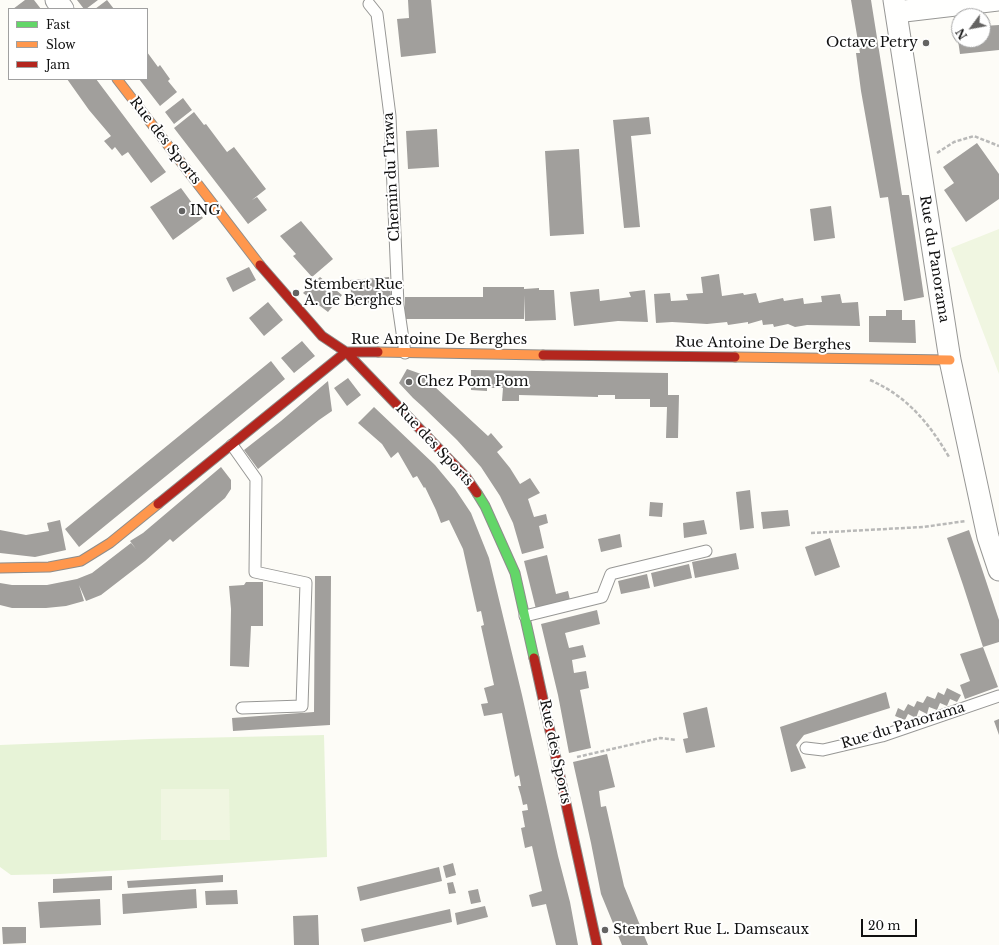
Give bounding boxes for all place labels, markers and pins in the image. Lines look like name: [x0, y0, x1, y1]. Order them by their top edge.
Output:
place label: Octave Petry: [826, 35, 918, 51]
marker: Octave Petry: [921, 38, 931, 48]
place label: ING: [190, 203, 220, 219]
marker: ING: [177, 206, 187, 216]
place label: Stembert Rue A. de Berghes: [304, 277, 403, 310]
marker: Stembert Rue A. de Berghes: [291, 288, 301, 298]
place label: Chez Pom Pom: [417, 374, 528, 390]
marker: Chez Pom Pom: [404, 377, 414, 387]
place label: Stembert Rue L. Damseaux: [613, 922, 809, 938]
marker: Stembert Rue L. Damseaux: [600, 925, 610, 935]

